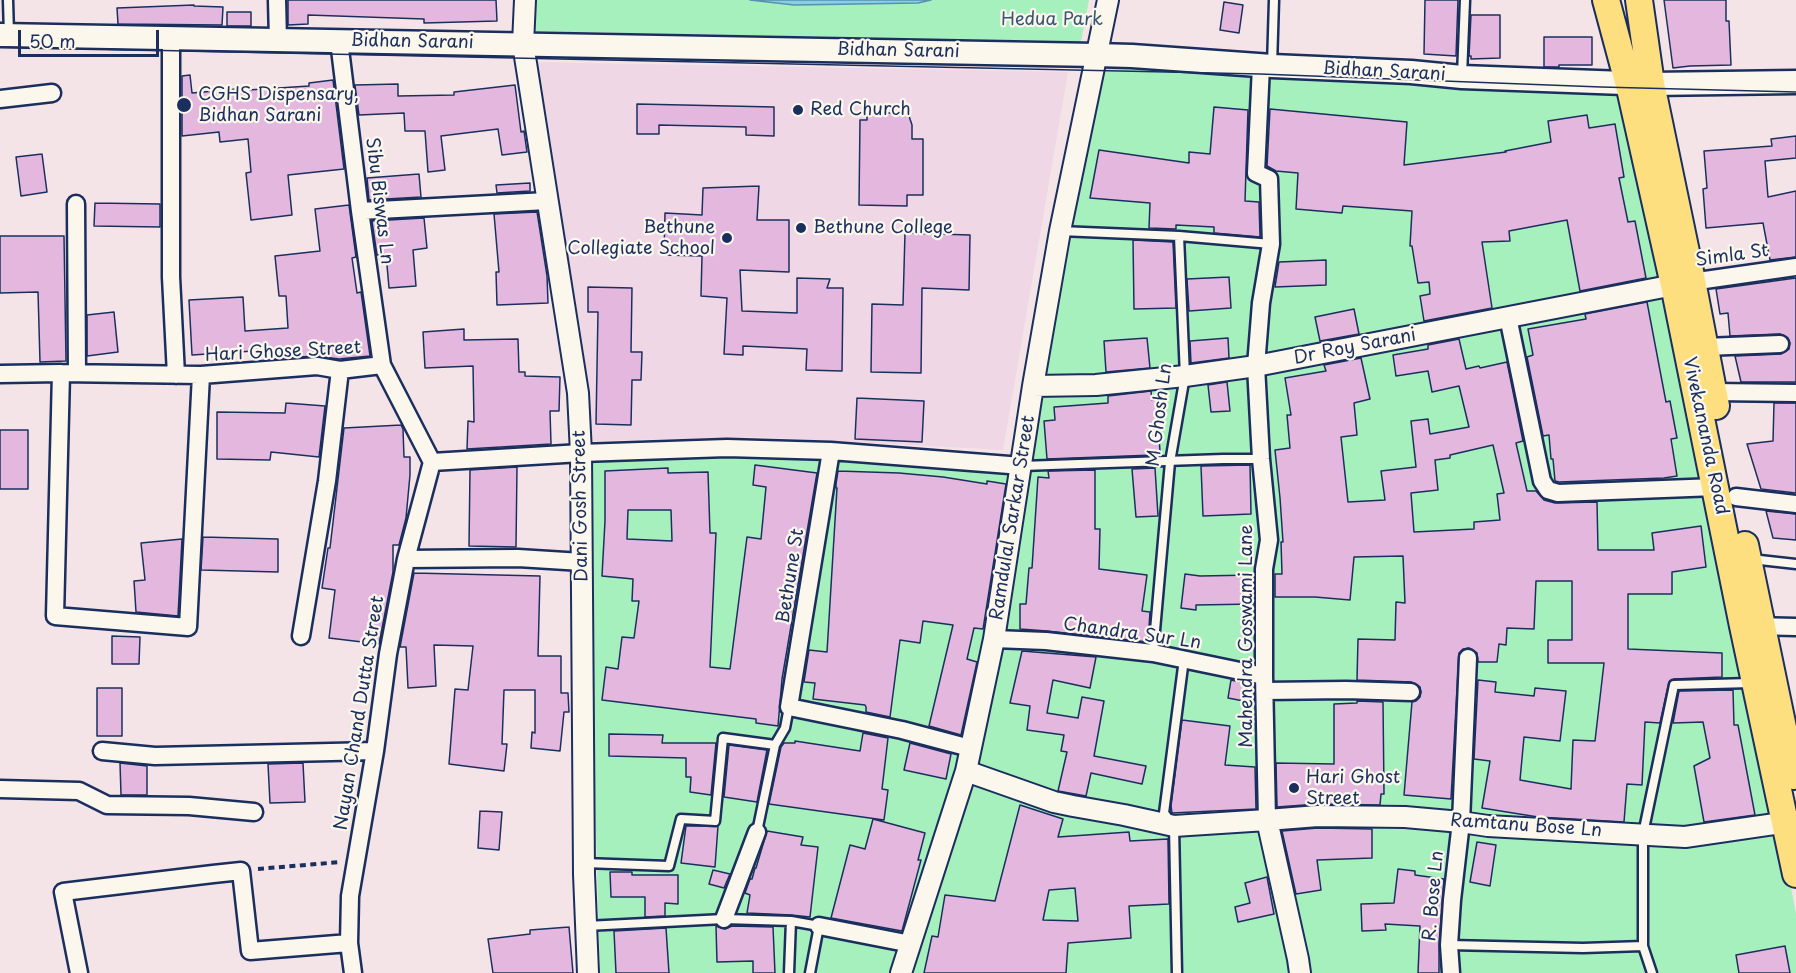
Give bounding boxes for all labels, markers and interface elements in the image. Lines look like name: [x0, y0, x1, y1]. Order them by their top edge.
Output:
park label: Hedua Park: [1001, 9, 1103, 31]
scale bar: [21, 18, 162, 56]
text: 50 m: [29, 27, 76, 54]
street label: Bidhan Sarani: [350, 30, 474, 54]
street label: Bidhan Sarani: [836, 39, 960, 63]
street label: Bidhan Sarani: [1322, 58, 1446, 86]
place label: CGHS Dispensary, Bidhan Sarani: [198, 84, 359, 127]
marker: CGHS Dispensary, Bidhan Sarani: [175, 96, 193, 114]
place label: Red Church: [810, 99, 911, 121]
marker: Red Church: [791, 103, 805, 117]
street label: Sibu Biswas Ln: [361, 136, 397, 266]
place label: Bethune Collegiate School: [567, 217, 715, 260]
place label: Bethune College: [813, 217, 953, 239]
marker: Bethune College: [794, 221, 808, 235]
marker: Bethune Collegiate School: [720, 231, 734, 245]
street label: Simla St: [1694, 240, 1770, 272]
street label: Dr Roy Sarani: [1292, 325, 1418, 369]
street label: Hari Ghose Street: [204, 337, 362, 367]
street label: Vivekananda Road: [1678, 355, 1732, 517]
street label: M Ghosh Ln: [1143, 362, 1177, 468]
street label: Ramdulal Sarkar Street: [986, 414, 1040, 622]
street label: Dani Gosh Street: [569, 430, 593, 582]
street label: Mahendra Goswami Lane: [1236, 524, 1258, 748]
street label: Bethune St: [773, 527, 809, 625]
street label: Nayan Chand Dutta Street: [331, 594, 389, 832]
street label: Chandra Sur Ln: [1062, 614, 1202, 654]
place label: Hari Ghost Street: [1306, 767, 1400, 810]
marker: Hari Ghost Street: [1287, 781, 1301, 795]
street label: Ramtanu Bose Ln: [1449, 810, 1603, 842]
street label: R. Bose Ln: [1419, 850, 1449, 942]

